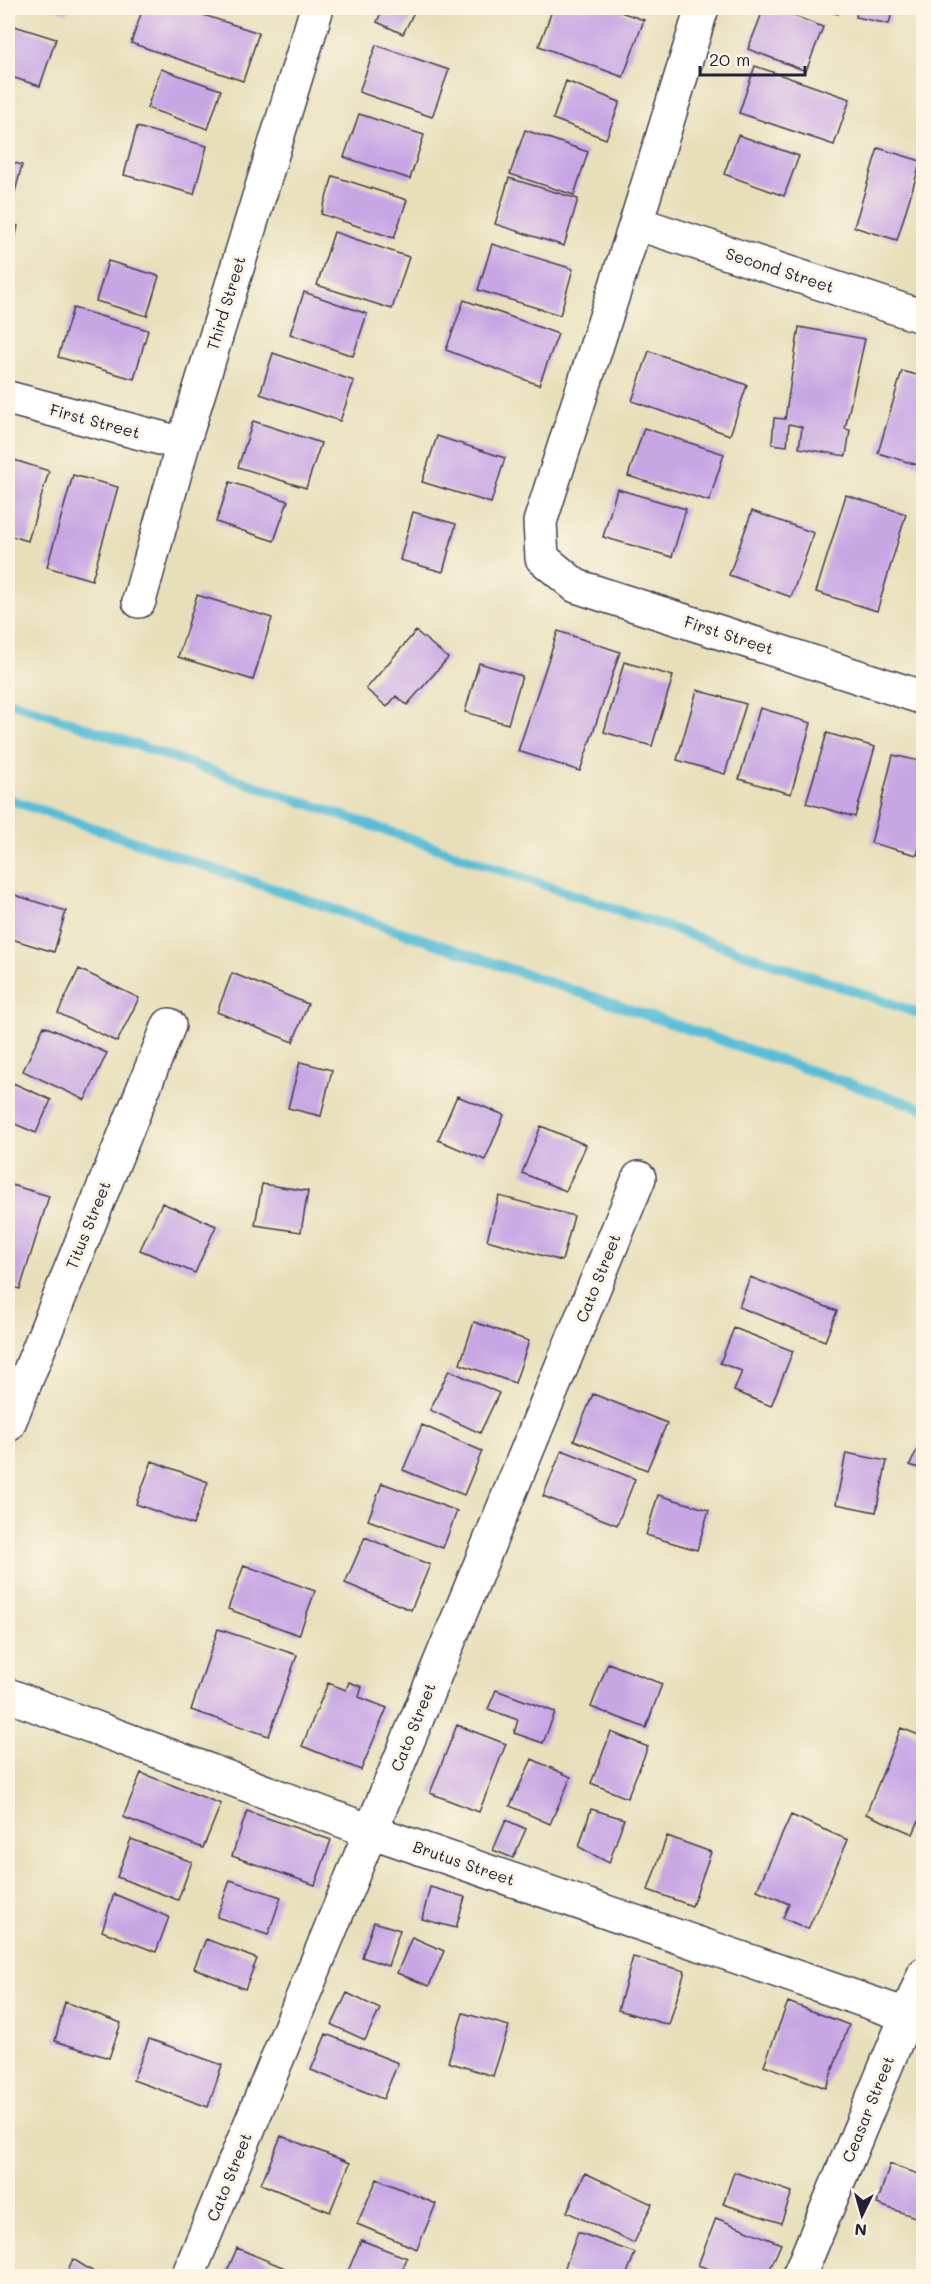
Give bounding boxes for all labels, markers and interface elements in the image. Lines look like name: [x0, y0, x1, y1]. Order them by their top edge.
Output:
scale bar: [700, 39, 805, 77]
text: 20 m: [709, 47, 750, 71]
street label: Second Street: [723, 242, 837, 297]
street label: Third Street: [201, 253, 250, 352]
street label: First Street: [48, 398, 143, 443]
street label: First Street: [682, 610, 777, 659]
street label: Titus Street: [60, 1178, 115, 1272]
street label: Cato Street: [570, 1230, 625, 1325]
street label: Cato Street: [385, 1679, 440, 1774]
street label: Brutus Street: [410, 1835, 518, 1890]
street label: Ceasar Street: [837, 2052, 898, 2165]
street label: Cato Street: [201, 2129, 256, 2224]
north arrow: [832, 2185, 892, 2245]
text: N: [854, 2219, 868, 2241]

